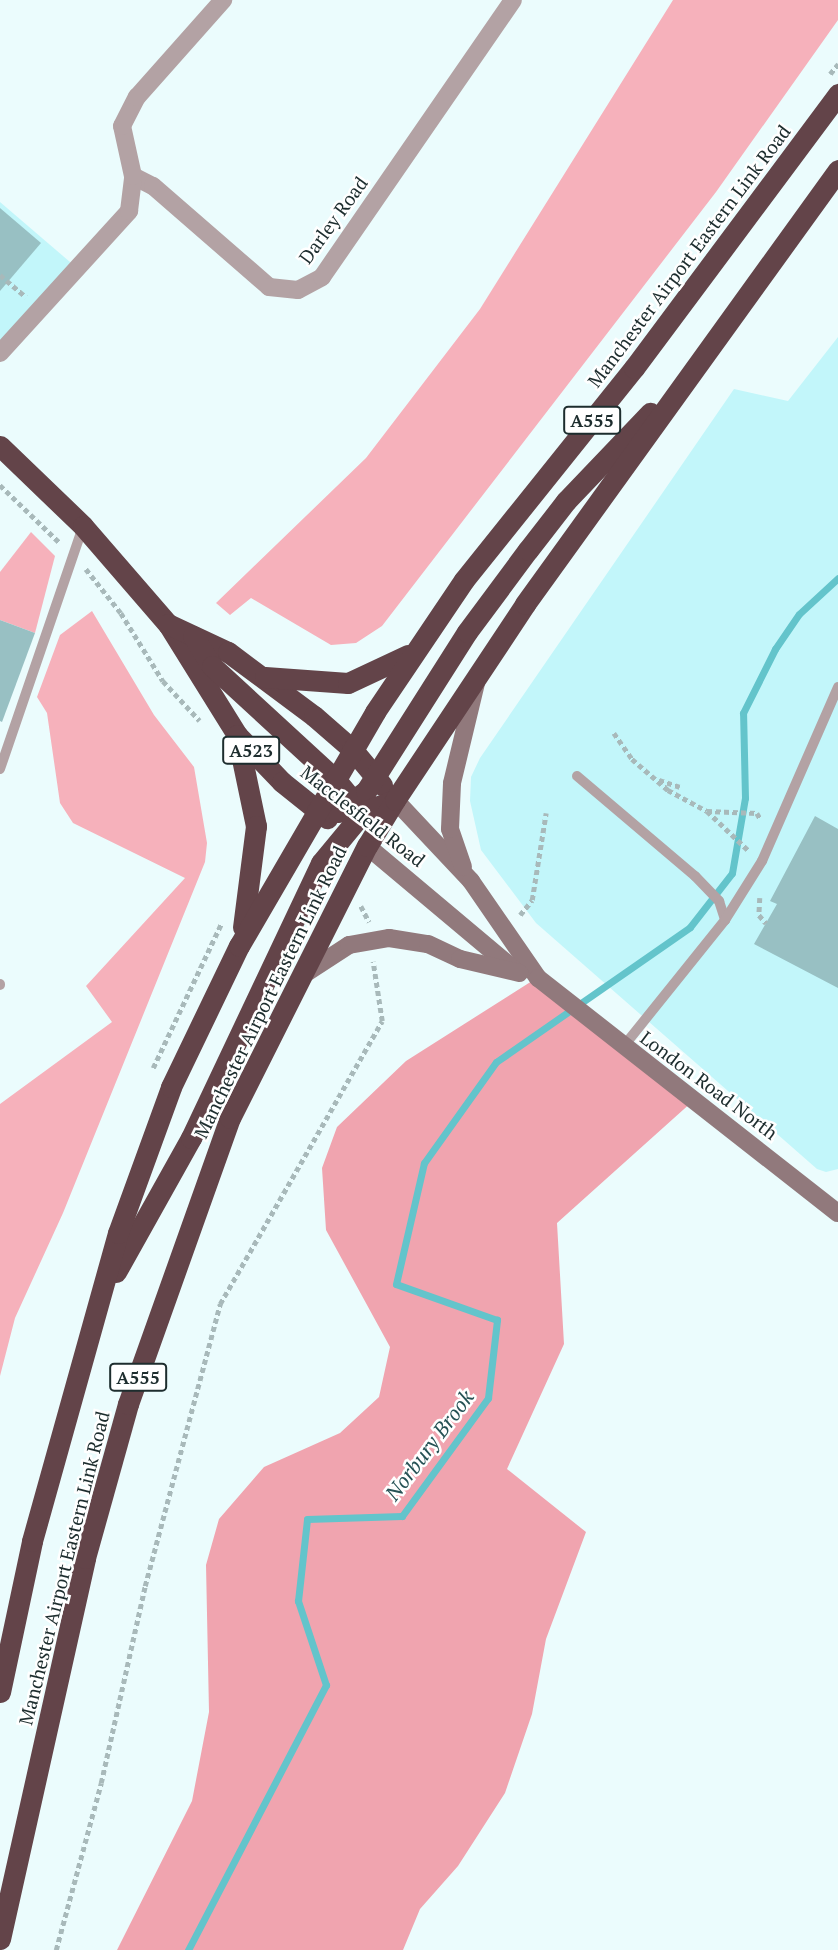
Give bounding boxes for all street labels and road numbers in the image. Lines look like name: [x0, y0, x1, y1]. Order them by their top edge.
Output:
street label: Manchester Airport Eastern Link Road: [583, 120, 795, 392]
street label: Darley Road: [294, 172, 372, 268]
road number: A555: [562, 406, 622, 434]
road number: A523: [221, 736, 281, 764]
street label: Macclesfield Road: [296, 760, 430, 872]
street label: Manchester Airport Eastern Link Road: [189, 842, 351, 1142]
street label: London Road North: [636, 1026, 782, 1144]
road number: A555: [108, 1362, 168, 1392]
street label: Manchester Airport Eastern Link Road: [14, 1409, 114, 1727]

